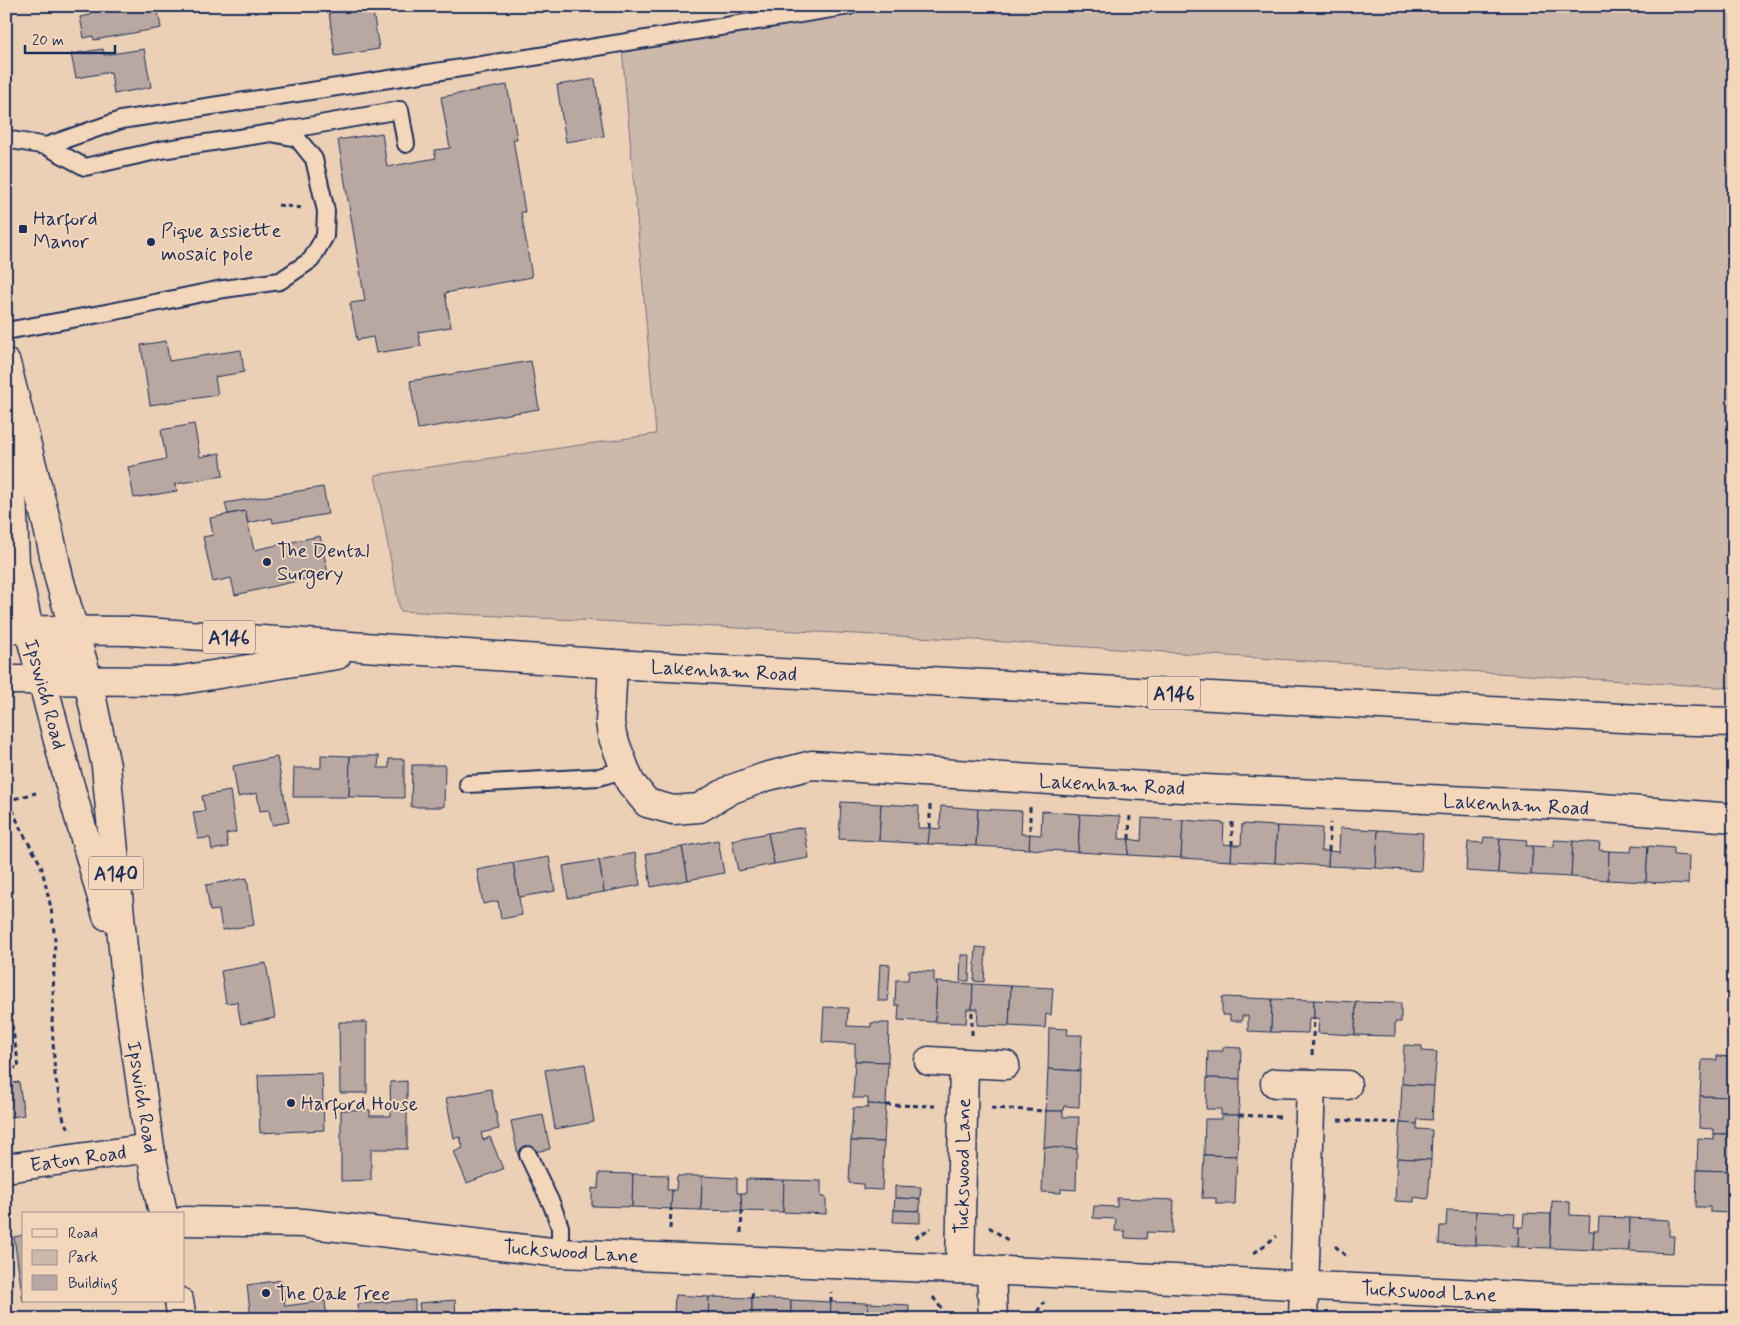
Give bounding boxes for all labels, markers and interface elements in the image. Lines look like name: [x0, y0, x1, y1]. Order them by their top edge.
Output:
scale bar: [25, 22, 115, 54]
text: 20 m: [32, 31, 64, 51]
place label: Harford Manor: [33, 206, 98, 256]
place label: Pique assiette mosaic pole: [161, 218, 281, 268]
marker: Harford Manor: [17, 223, 29, 235]
marker: Pique assiette mosaic pole: [145, 236, 157, 248]
place label: The Dental Surgery: [277, 538, 369, 589]
marker: The Dental Surgery: [261, 556, 273, 568]
road number: A146: [203, 620, 255, 654]
street label: Ipswich Road: [17, 636, 72, 752]
street label: Lakenham Road: [650, 654, 798, 689]
road number: A146: [1148, 676, 1200, 710]
street label: Lakenham Road: [1038, 768, 1186, 803]
street label: Lakenham Road: [1442, 788, 1590, 823]
road number: A140: [88, 856, 144, 890]
street label: Ipswich Road: [119, 1039, 164, 1155]
place label: Harford House: [301, 1091, 418, 1120]
marker: Harford House: [285, 1097, 297, 1109]
street label: Tuckswood Lane: [949, 1098, 978, 1234]
street label: Eaton Road: [28, 1139, 128, 1180]
legend: [22, 1212, 185, 1302]
text: Road: [68, 1224, 98, 1244]
street label: Tuckswood Lane: [502, 1234, 640, 1271]
text: Park: [68, 1248, 98, 1268]
text: Building: [68, 1274, 118, 1295]
street label: Tuckswood Lane: [1360, 1275, 1498, 1310]
place label: The Oak Tree: [276, 1281, 390, 1308]
marker: The Oak Tree: [260, 1287, 272, 1299]

